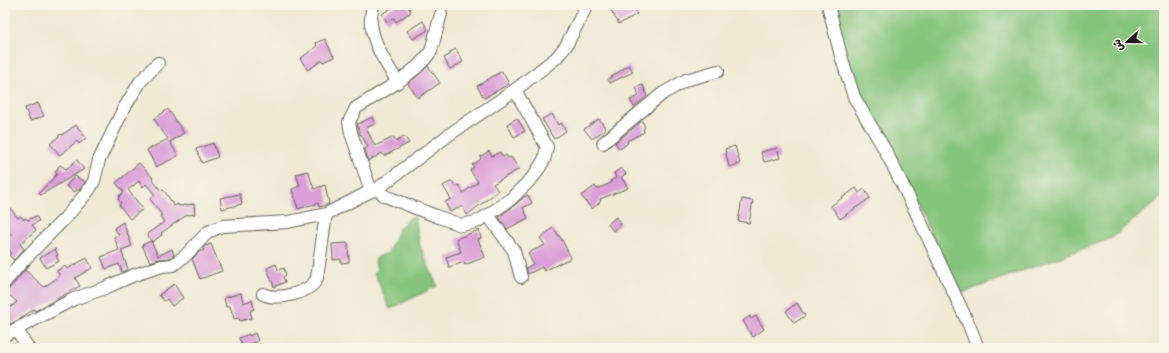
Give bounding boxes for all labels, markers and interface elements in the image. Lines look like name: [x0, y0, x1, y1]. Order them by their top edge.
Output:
north arrow: [1107, 22, 1147, 62]
text: ش: [1110, 37, 1127, 53]

